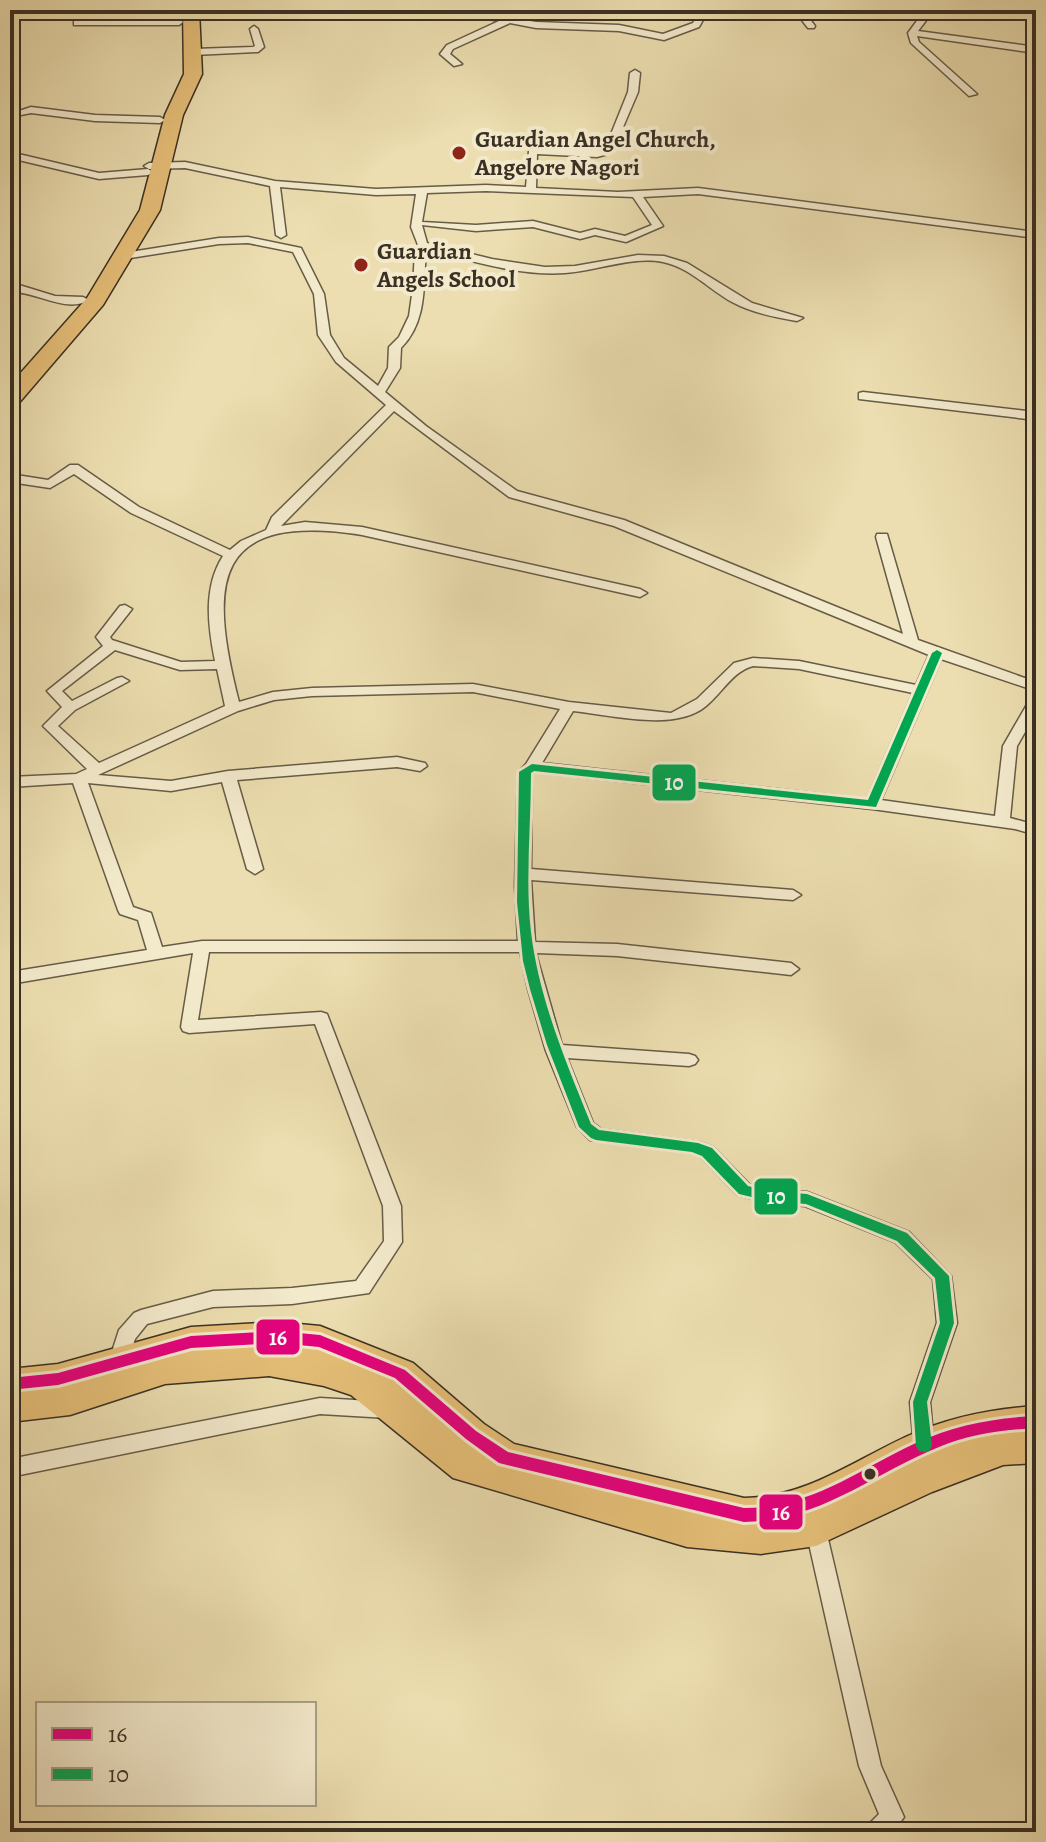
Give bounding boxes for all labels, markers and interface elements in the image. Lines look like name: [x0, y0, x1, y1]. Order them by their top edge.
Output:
place label: Guardian Angel Church, Angelore Nagori: [474, 123, 716, 183]
marker: Guardian Angel Church, Angelore Nagori: [450, 144, 468, 162]
place label: Guardian Angels School: [376, 235, 516, 295]
marker: Guardian Angels School: [352, 256, 370, 274]
line badge: 10: [651, 763, 697, 802]
text: 10: [665, 768, 683, 798]
line badge: 10: [753, 1177, 799, 1216]
text: 10: [767, 1182, 785, 1212]
line badge: 16: [255, 1318, 301, 1356]
text: 16: [269, 1323, 287, 1353]
unlabelled marker: [862, 1466, 878, 1482]
line badge: 16: [758, 1493, 804, 1531]
text: 16: [772, 1498, 790, 1528]
legend: [36, 1702, 316, 1806]
text: 16: [108, 1718, 127, 1750]
text: 10: [108, 1758, 129, 1790]

